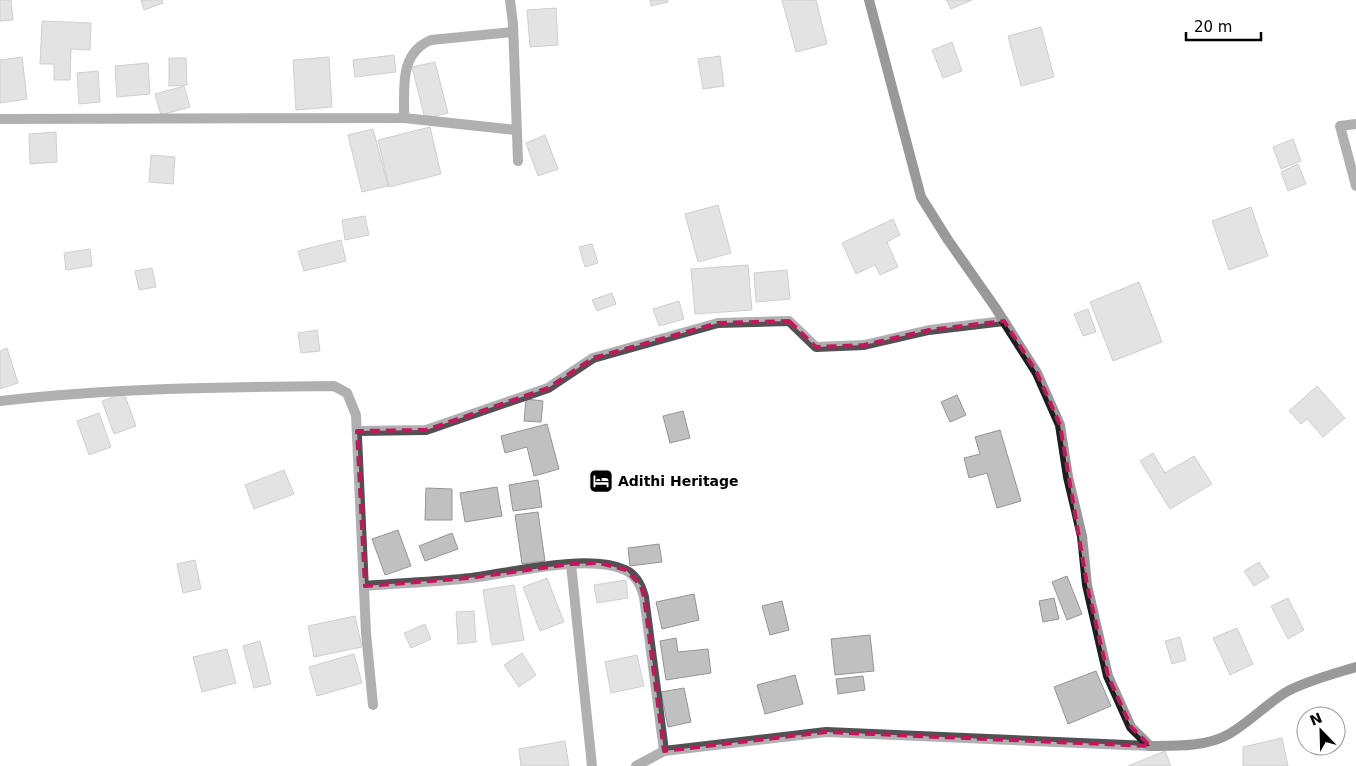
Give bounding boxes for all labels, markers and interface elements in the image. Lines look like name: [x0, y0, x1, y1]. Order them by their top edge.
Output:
scale bar: [1186, 10, 1261, 42]
text: 20 m: [1194, 18, 1232, 36]
hotel icon: Adithi Heritage: [588, 468, 614, 494]
place label: Adithi Heritage: [618, 473, 739, 489]
north arrow: [1296, 706, 1346, 756]
text: N: [1307, 709, 1324, 729]

